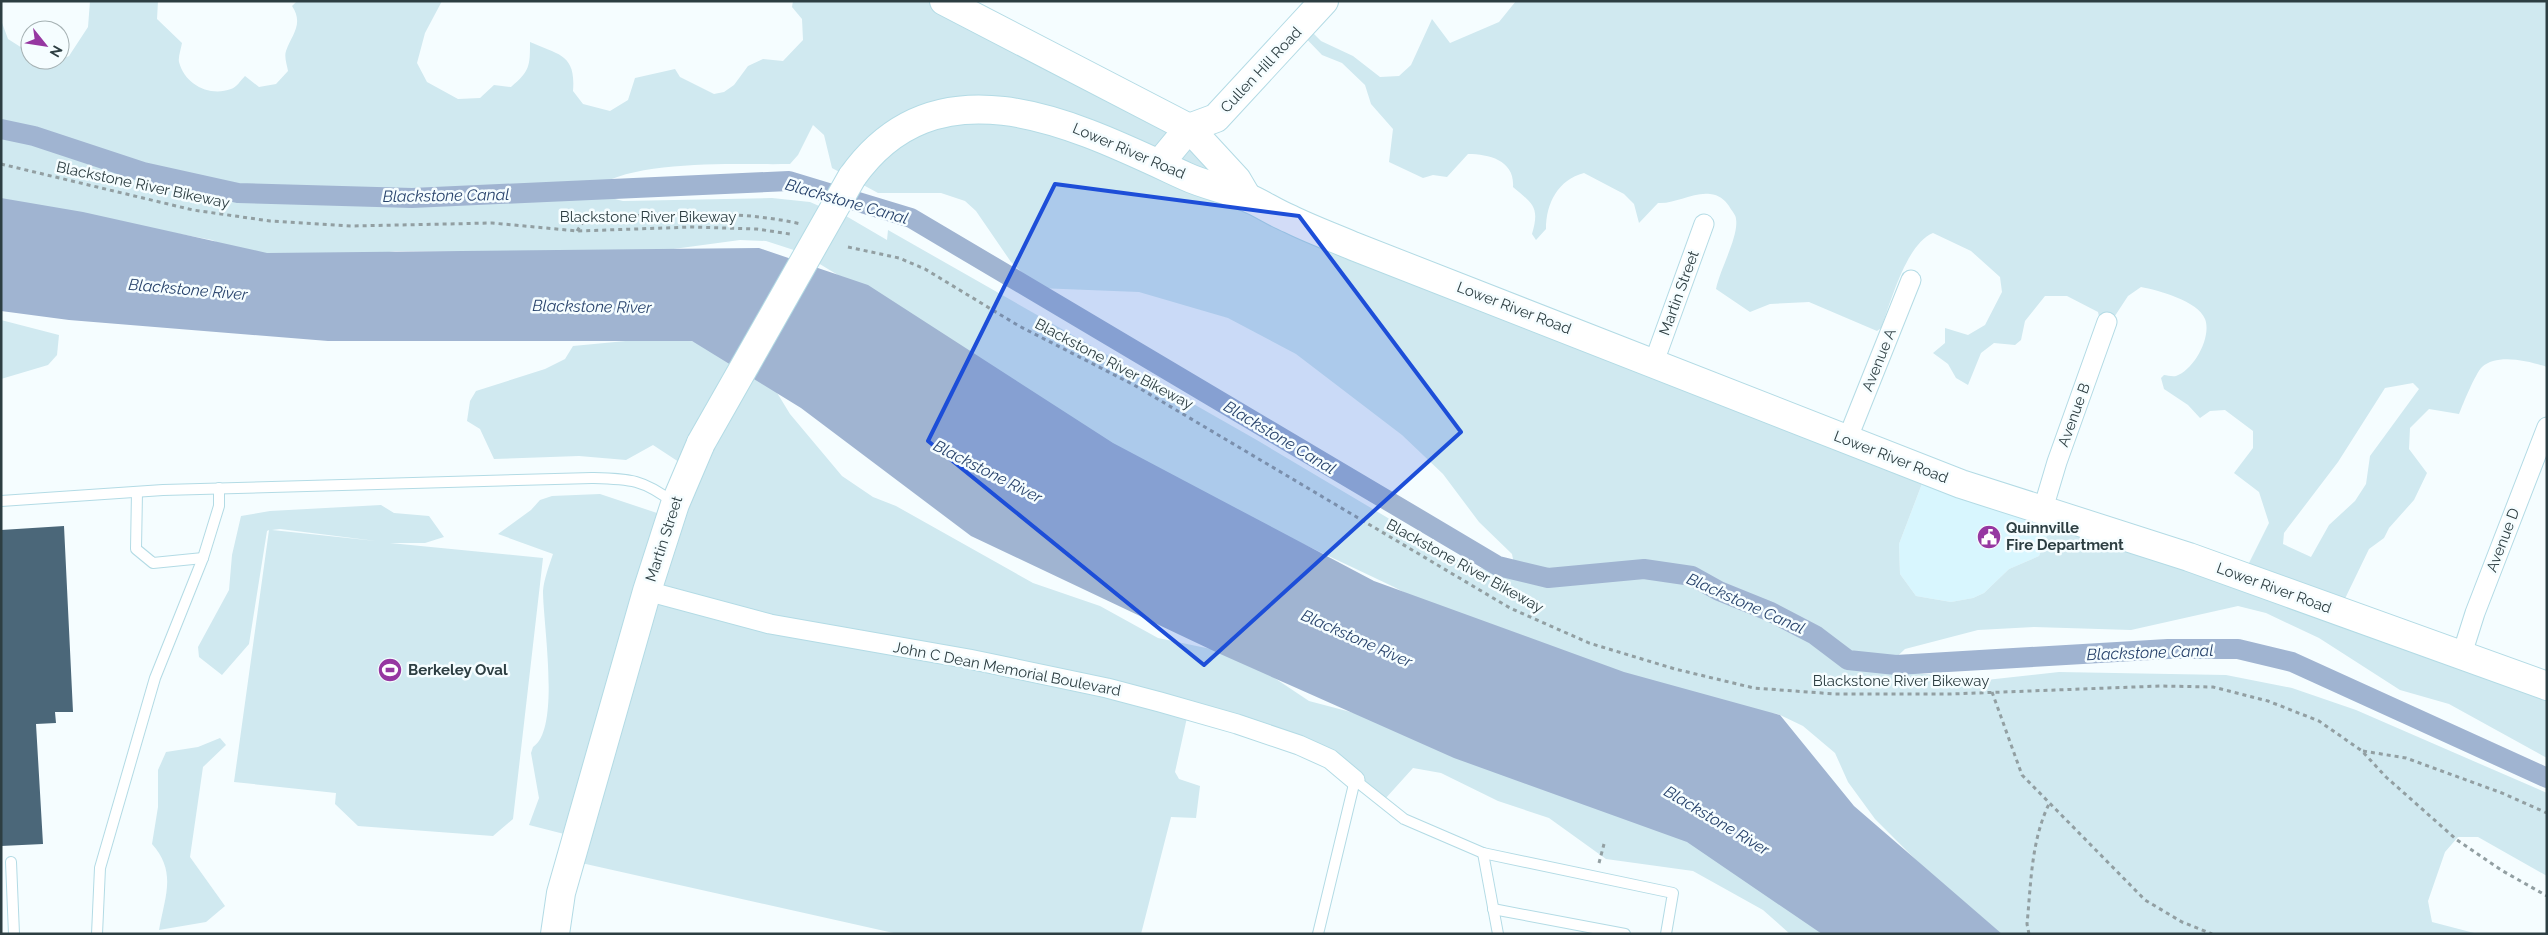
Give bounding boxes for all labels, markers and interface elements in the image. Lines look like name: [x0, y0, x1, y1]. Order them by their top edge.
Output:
north arrow: [20, 20, 70, 70]
street label: Cullen Hill Road: [1217, 23, 1305, 117]
text: N: [47, 43, 66, 60]
street label: Lower River Road: [1070, 119, 1188, 183]
street label: Blackstone River Bikeway: [55, 158, 231, 212]
water label: Blackstone Canal: [783, 175, 910, 228]
water label: Blackstone Canal: [382, 185, 510, 206]
street label: Blackstone River Bikeway: [560, 208, 736, 226]
street label: Martin Street: [1655, 248, 1703, 338]
water label: Blackstone River: [128, 275, 249, 304]
street label: Lower River Road: [1454, 278, 1574, 338]
water label: Blackstone River: [532, 296, 652, 317]
street label: Blackstone River Bikeway: [1032, 315, 1196, 413]
street label: Avenue A: [1858, 326, 1900, 394]
street label: Avenue B: [2054, 381, 2094, 449]
water label: Blackstone Canal: [1220, 397, 1339, 478]
street label: Lower River Road: [1831, 427, 1951, 487]
water label: Blackstone River: [930, 436, 1046, 507]
street label: Martin Street: [642, 494, 686, 584]
street label: Avenue D: [2483, 505, 2524, 575]
street label: Blackstone River Bikeway: [1383, 515, 1547, 617]
place label: Quinnville Fire Department: [2006, 519, 2124, 554]
public building icon: Quinnville Fire Department: [1976, 524, 2002, 550]
street label: Lower River Road: [2214, 559, 2334, 617]
water label: Blackstone Canal: [1684, 569, 1808, 638]
water label: Blackstone River: [1298, 606, 1416, 672]
street label: John C Dean Memorial Boulevard: [892, 638, 1122, 700]
water label: Blackstone Canal: [2086, 641, 2214, 664]
sports icon: Berkeley Oval: [377, 657, 403, 683]
place label: Berkeley Oval: [408, 661, 508, 679]
street label: Blackstone River Bikeway: [1813, 672, 1989, 690]
water label: Blackstone River: [1661, 782, 1773, 860]

